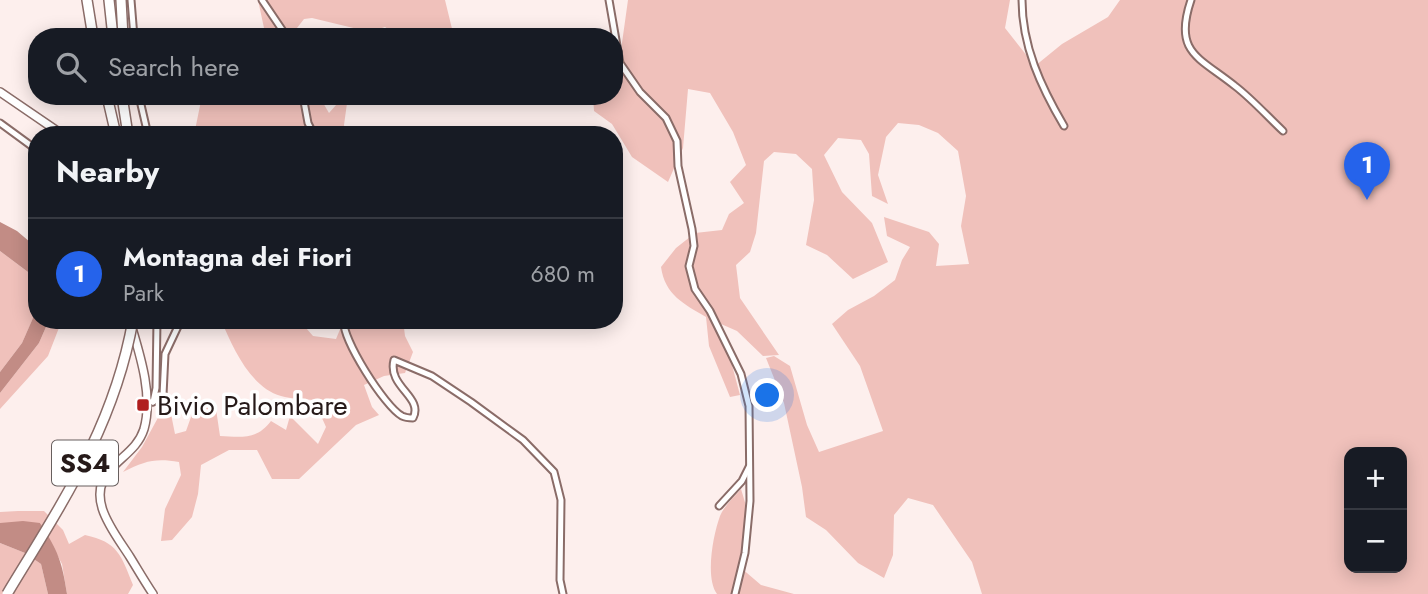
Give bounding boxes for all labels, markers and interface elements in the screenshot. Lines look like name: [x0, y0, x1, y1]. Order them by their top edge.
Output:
search box: [28, 28, 623, 105]
icon: search: [52, 48, 90, 86]
text: Search here: [108, 48, 240, 86]
pin: 1: [1344, 142, 1390, 200]
text: Nearby: [56, 150, 159, 193]
text: Montagna dei Fiori: [123, 238, 352, 276]
text: 1: [73, 257, 85, 291]
text: 680 m: [531, 257, 595, 291]
text: Park: [123, 276, 164, 310]
your location: [750, 378, 784, 412]
place label: Bivio Palombare: [157, 385, 348, 426]
marker: Bivio Palombare: [135, 397, 151, 413]
road number: SS4: [52, 440, 118, 485]
map controls: [1344, 447, 1407, 573]
button: +: [1344, 447, 1407, 510]
button: −: [1344, 510, 1407, 573]

